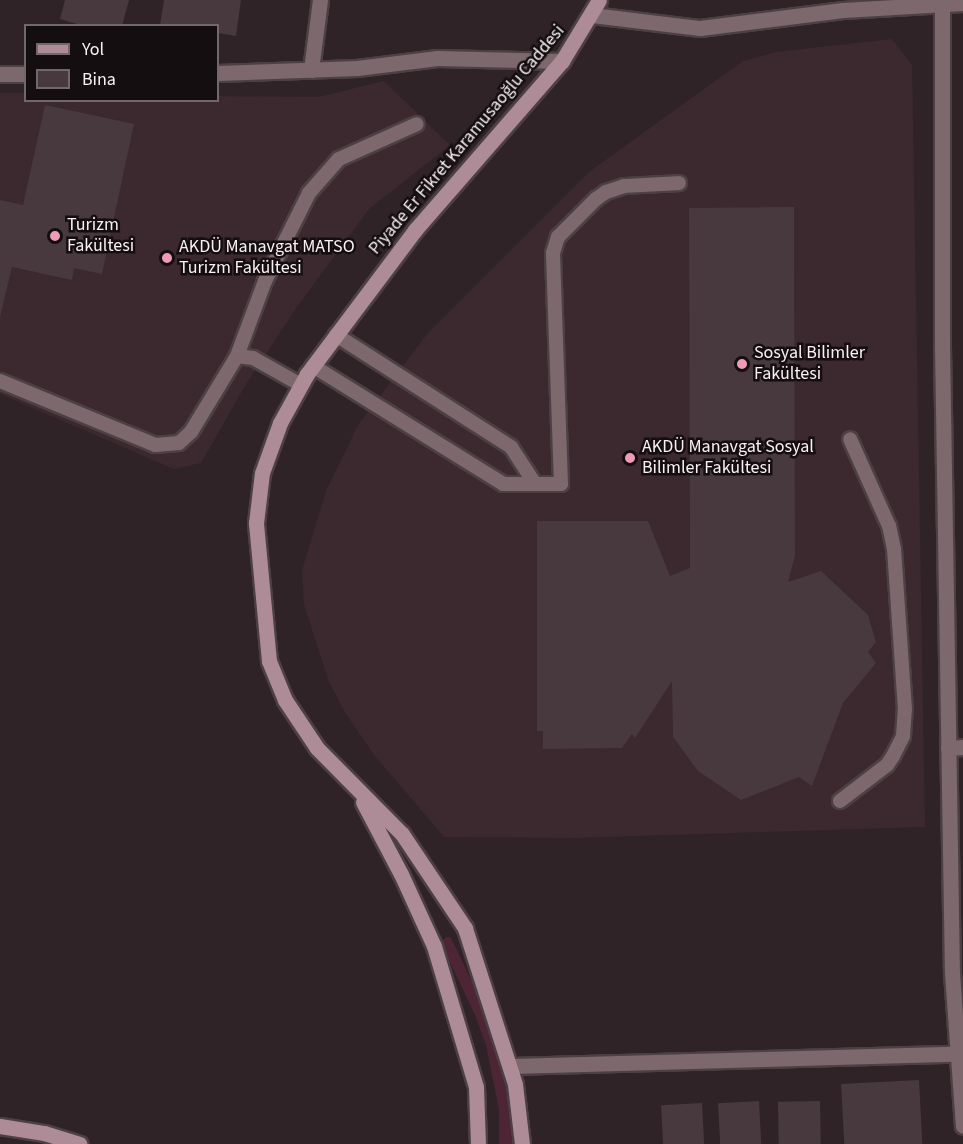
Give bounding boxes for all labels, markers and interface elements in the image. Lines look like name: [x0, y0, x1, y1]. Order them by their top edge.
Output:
street label: Piyade Er Fikret Karamusaoğlu Caddesi: [365, 21, 569, 259]
legend: [24, 24, 219, 102]
text: Yol: [82, 37, 104, 62]
text: Bina: [82, 67, 116, 92]
place label: Turizm Fakültesi: [67, 215, 134, 258]
marker: Turizm Fakültesi: [48, 229, 62, 243]
place label: AKDÜ Manavgat MATSO Turizm Fakültesi: [179, 237, 355, 280]
marker: AKDÜ Manavgat MATSO Turizm Fakültesi: [160, 251, 174, 265]
place label: Sosyal Bilimler Fakültesi: [754, 343, 865, 386]
marker: Sosyal Bilimler Fakültesi: [735, 357, 749, 371]
place label: AKDÜ Manavgat Sosyal Bilimler Fakültesi: [642, 437, 814, 480]
marker: AKDÜ Manavgat Sosyal Bilimler Fakültesi: [623, 451, 637, 465]

